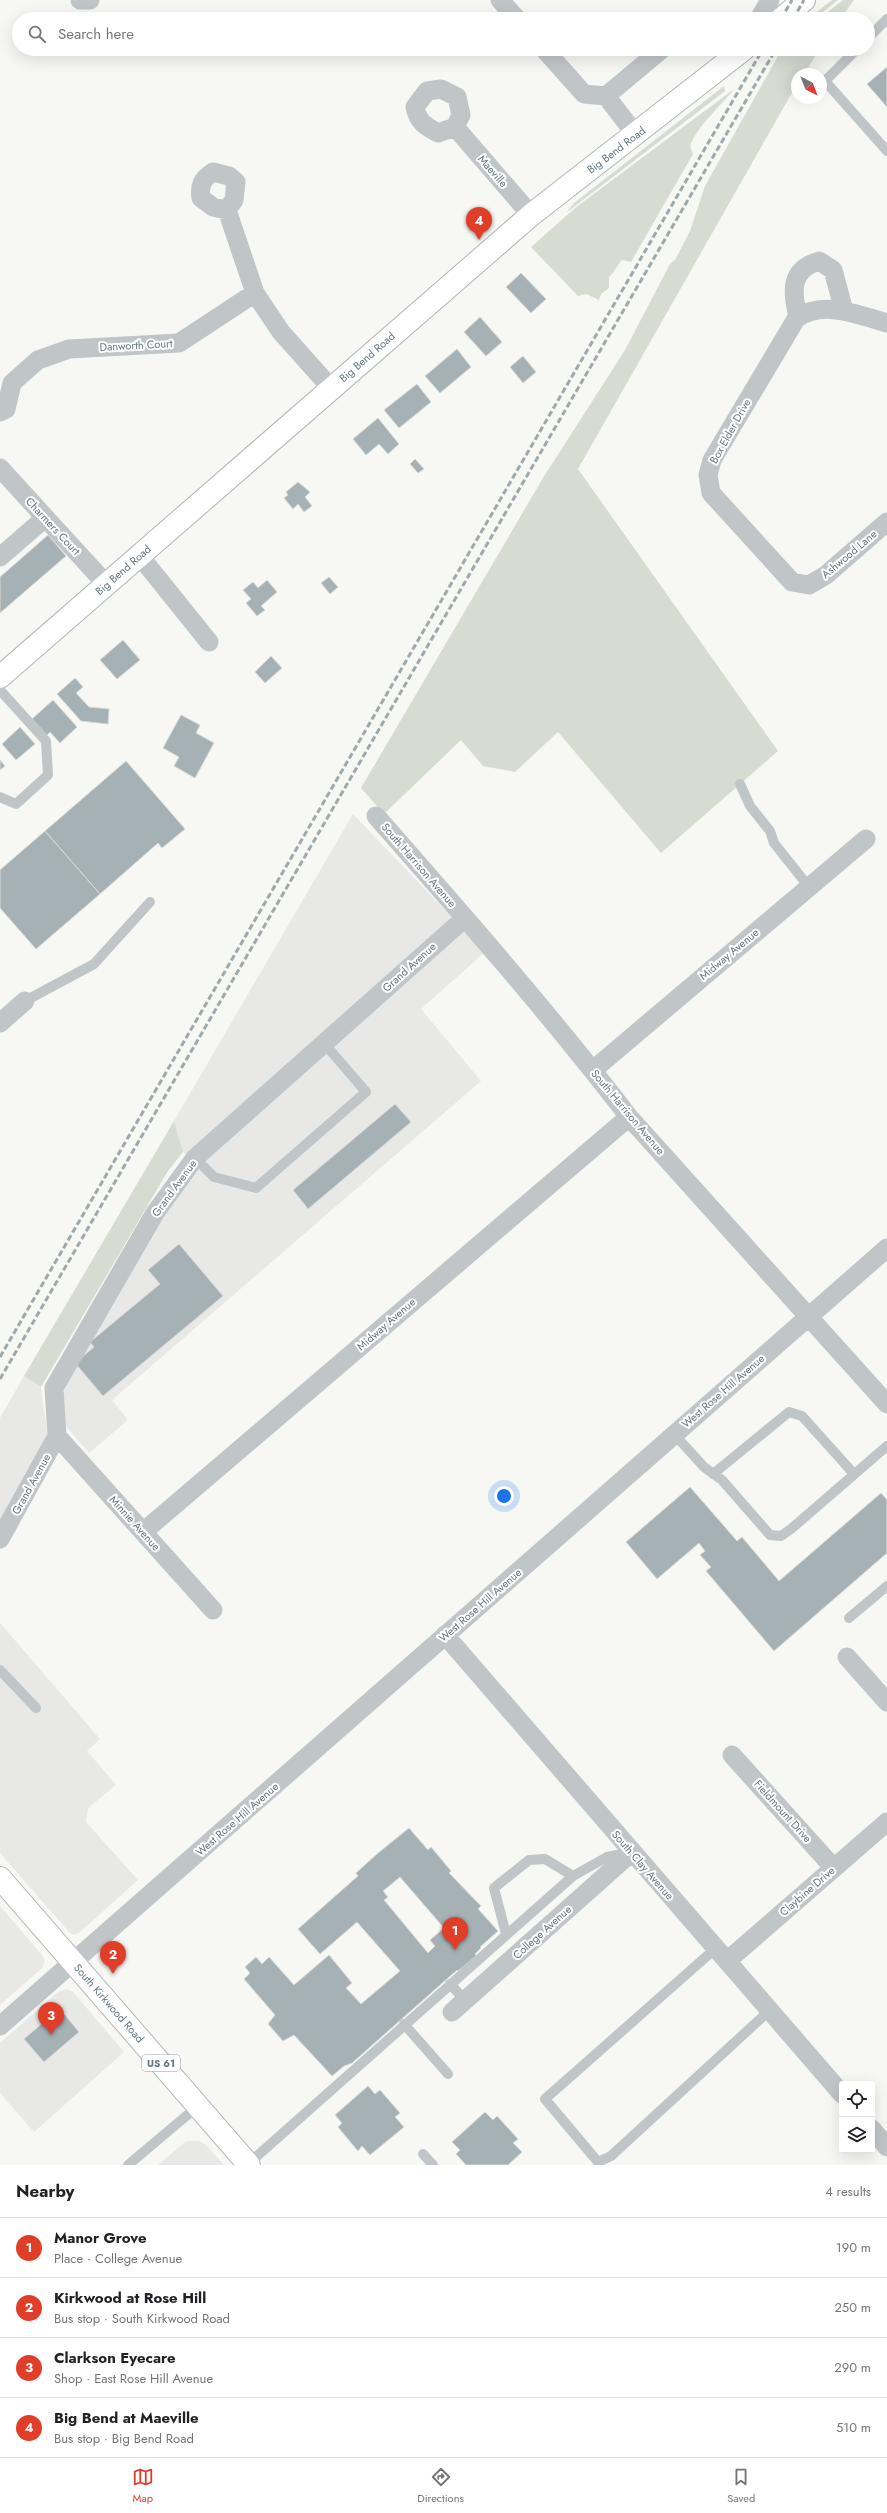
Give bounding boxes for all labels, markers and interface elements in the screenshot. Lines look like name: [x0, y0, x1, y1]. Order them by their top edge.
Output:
search box: [12, 12, 875, 56]
icon: search: [26, 23, 48, 45]
text: Search here: [58, 23, 134, 45]
north arrow: [791, 68, 827, 104]
street label: Big Bend Road: [583, 123, 649, 177]
street label: Maeville: [474, 151, 512, 191]
pin: 4: [466, 207, 492, 240]
street label: Big Bend Road: [336, 328, 398, 386]
street label: Danworth Court: [99, 335, 173, 355]
street label: Box Elder Drive: [706, 395, 755, 466]
street label: Charmers Court: [22, 494, 84, 559]
street label: Ashwood Lane: [818, 526, 880, 582]
street label: Big Bend Road: [92, 541, 154, 599]
street label: South Harrison Avenue: [378, 819, 460, 911]
street label: Midway Avenue: [696, 924, 762, 984]
street label: Grand Avenue: [379, 938, 440, 995]
street label: South Harrison Avenue: [588, 1066, 669, 1158]
street label: Grand Avenue: [148, 1156, 200, 1220]
street label: Midway Avenue: [353, 1294, 419, 1354]
street label: West Rose Hill Avenue: [678, 1350, 768, 1431]
street label: Grand Avenue: [8, 1450, 54, 1517]
your location: [494, 1486, 514, 1506]
street label: Minnie Avenue: [106, 1492, 164, 1554]
street label: West Rose Hill Avenue: [435, 1564, 525, 1645]
street label: Fieldmount Drive: [751, 1776, 816, 1846]
street label: West Rose Hill Avenue: [192, 1778, 282, 1859]
street label: South Clay Avenue: [608, 1827, 678, 1903]
street label: Claybine Drive: [776, 1862, 838, 1919]
street label: College Avenue: [509, 1901, 575, 1963]
pin: 1: [442, 1917, 468, 1950]
pin: 2: [100, 1941, 126, 1974]
street label: South Kirkwood Road: [70, 1960, 148, 2046]
pin: 3: [38, 2002, 64, 2035]
road number: US 61: [142, 2055, 180, 2071]
map controls: [839, 2081, 875, 2153]
button: locate: [839, 2081, 875, 2117]
button: layers: [839, 2117, 875, 2153]
text: Nearby: [16, 2179, 74, 2203]
text: 4 results: [825, 2182, 871, 2201]
text: Manor Grove: [54, 2227, 147, 2249]
text: 1: [26, 2238, 32, 2257]
text: 190 m: [836, 2238, 871, 2257]
text: Place · College Avenue: [54, 2249, 182, 2268]
text: Kirkwood at Rose Hill: [54, 2287, 206, 2309]
text: 2: [25, 2298, 33, 2317]
text: 250 m: [834, 2298, 871, 2317]
text: Bus stop · South Kirkwood Road: [54, 2309, 230, 2328]
text: Clarkson Eyecare: [54, 2347, 176, 2369]
text: 3: [25, 2358, 33, 2377]
text: 290 m: [834, 2358, 871, 2377]
text: Shop · East Rose Hill Avenue: [54, 2369, 213, 2388]
text: Big Bend at Maeville: [54, 2407, 199, 2429]
text: 4: [24, 2418, 34, 2437]
text: 510 m: [836, 2418, 871, 2437]
text: Bus stop · Big Bend Road: [54, 2429, 194, 2448]
tab: Map: [132, 2466, 154, 2506]
tab: Directions: [417, 2466, 464, 2506]
tab: Saved: [727, 2466, 755, 2506]

